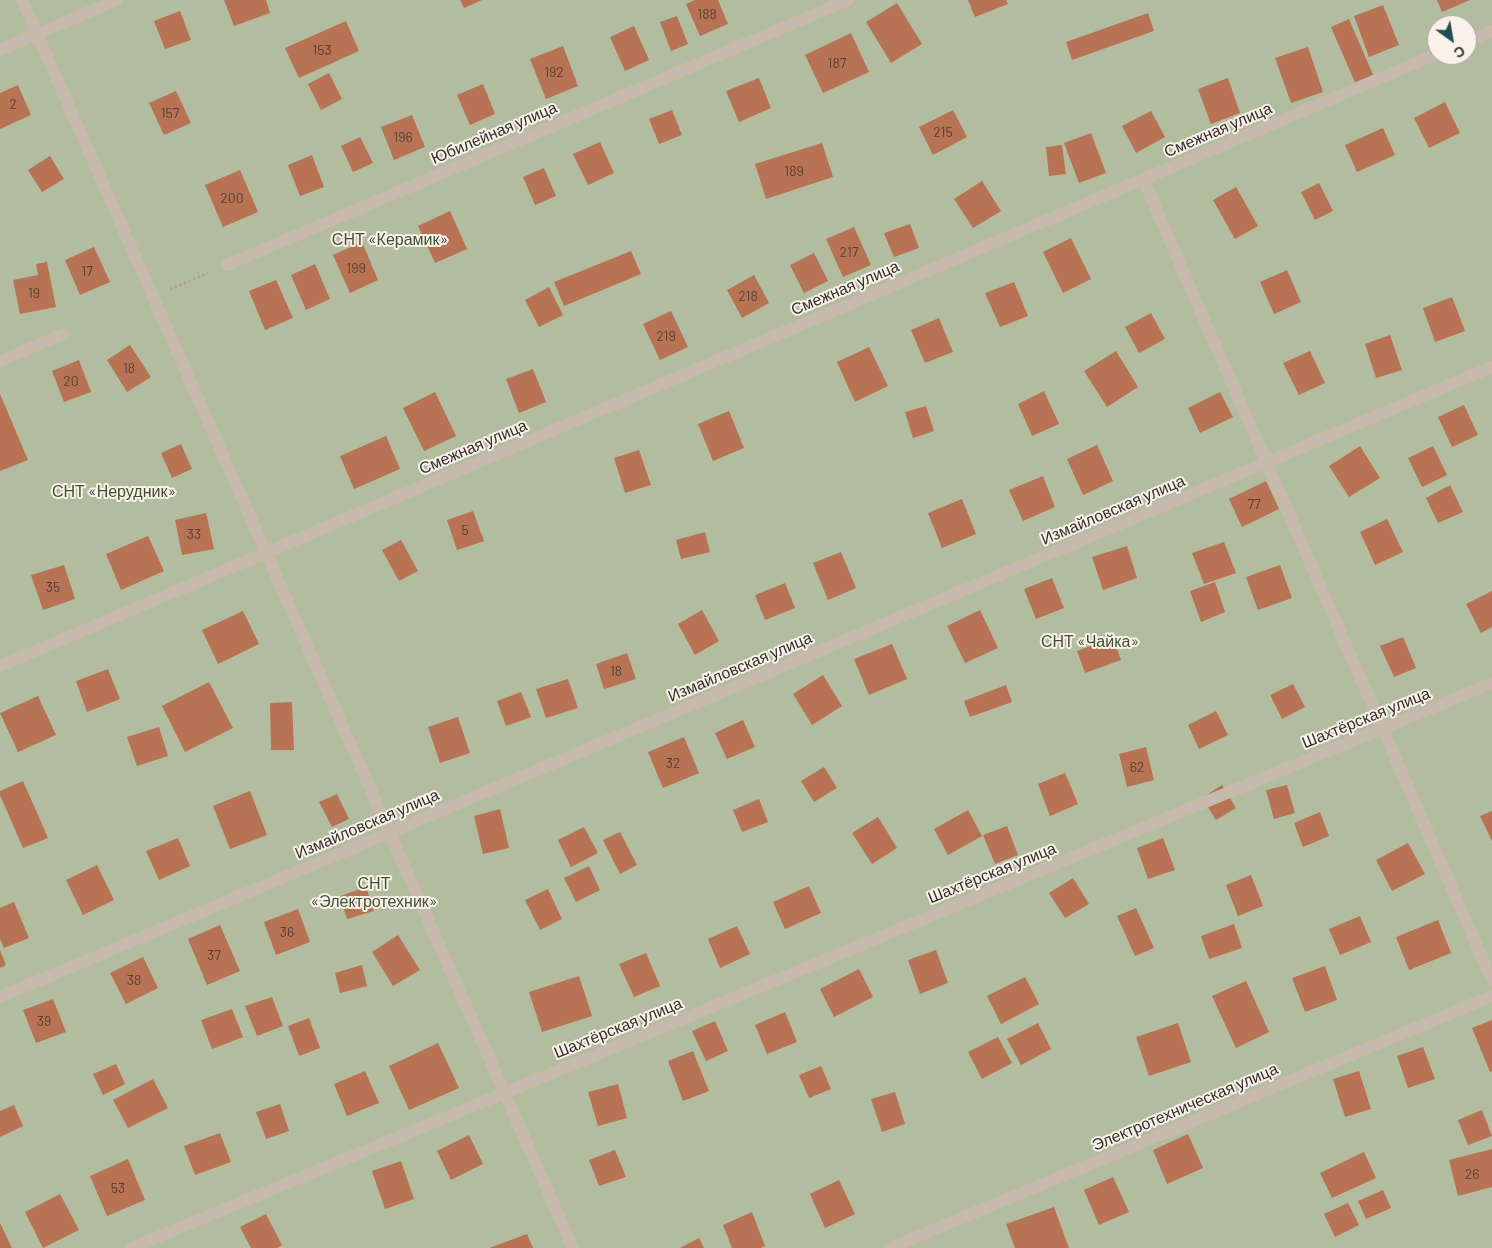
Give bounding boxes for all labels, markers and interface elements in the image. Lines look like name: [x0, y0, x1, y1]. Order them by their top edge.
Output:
house number: 188: [697, 6, 717, 22]
north arrow: [1427, 15, 1477, 65]
house number: 153: [312, 42, 332, 58]
text: С: [1451, 42, 1468, 62]
house number: 187: [828, 55, 846, 71]
house number: 192: [544, 64, 564, 80]
house number: 2: [9, 96, 17, 112]
street label: Юбилейная улица: [428, 98, 560, 168]
street label: Смежная улица: [1161, 99, 1275, 161]
house number: 157: [161, 105, 179, 121]
house number: 215: [933, 124, 953, 140]
house number: 196: [393, 129, 413, 145]
house number: 189: [784, 163, 804, 179]
house number: 200: [220, 190, 244, 206]
park label: СНТ «Керамик»: [332, 230, 448, 250]
house number: 217: [840, 244, 858, 260]
street label: Смежная улица: [788, 257, 902, 319]
house number: 199: [346, 260, 366, 276]
house number: 17: [81, 263, 93, 279]
house number: 19: [28, 285, 40, 301]
house number: 218: [738, 288, 758, 304]
house number: 219: [656, 328, 676, 344]
house number: 18: [123, 360, 135, 376]
house number: 20: [63, 373, 79, 389]
street label: Смежная улица: [416, 416, 530, 478]
street label: Измайловская улица: [1038, 471, 1188, 549]
park label: СНТ «Нерудник»: [52, 482, 176, 502]
house number: 77: [1247, 496, 1261, 512]
house number: 5: [461, 522, 469, 538]
house number: 33: [187, 526, 201, 542]
house number: 35: [46, 579, 60, 595]
street label: Измайловская улица: [665, 628, 815, 706]
park label: СНТ «Чайка»: [1041, 632, 1139, 652]
house number: 18: [610, 663, 622, 679]
street label: Шахтёрская улица: [1299, 684, 1433, 752]
house number: 32: [666, 755, 680, 771]
house number: 62: [1130, 759, 1144, 775]
street label: Измайловская улица: [292, 785, 442, 863]
street label: Шахтёрская улица: [925, 839, 1059, 907]
park label: СНТ «Электротехник»: [311, 874, 437, 912]
house number: 36: [280, 924, 294, 940]
house number: 37: [207, 947, 221, 963]
house number: 38: [127, 972, 141, 988]
street label: Шахтёрская улица: [551, 994, 685, 1062]
house number: 39: [37, 1013, 51, 1029]
street label: Электротехническая улица: [1089, 1059, 1281, 1155]
house number: 26: [1465, 1166, 1479, 1182]
house number: 53: [111, 1180, 125, 1196]

